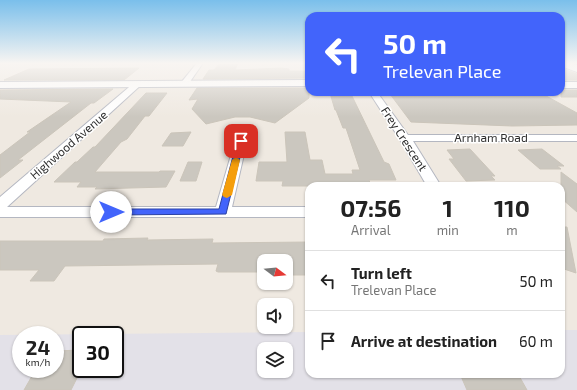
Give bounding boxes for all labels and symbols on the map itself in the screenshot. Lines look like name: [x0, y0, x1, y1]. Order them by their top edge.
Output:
street label: Frey Crescent: [379, 104, 431, 174]
street label: Highwood Avenue: [27, 107, 110, 182]
pin: [224, 124, 258, 158]
street label: Arnham Road: [454, 130, 528, 144]
position arrow: [90, 191, 132, 233]
north arrow: [257, 254, 293, 290]
speed limit sign: 30: [72, 326, 124, 378]

